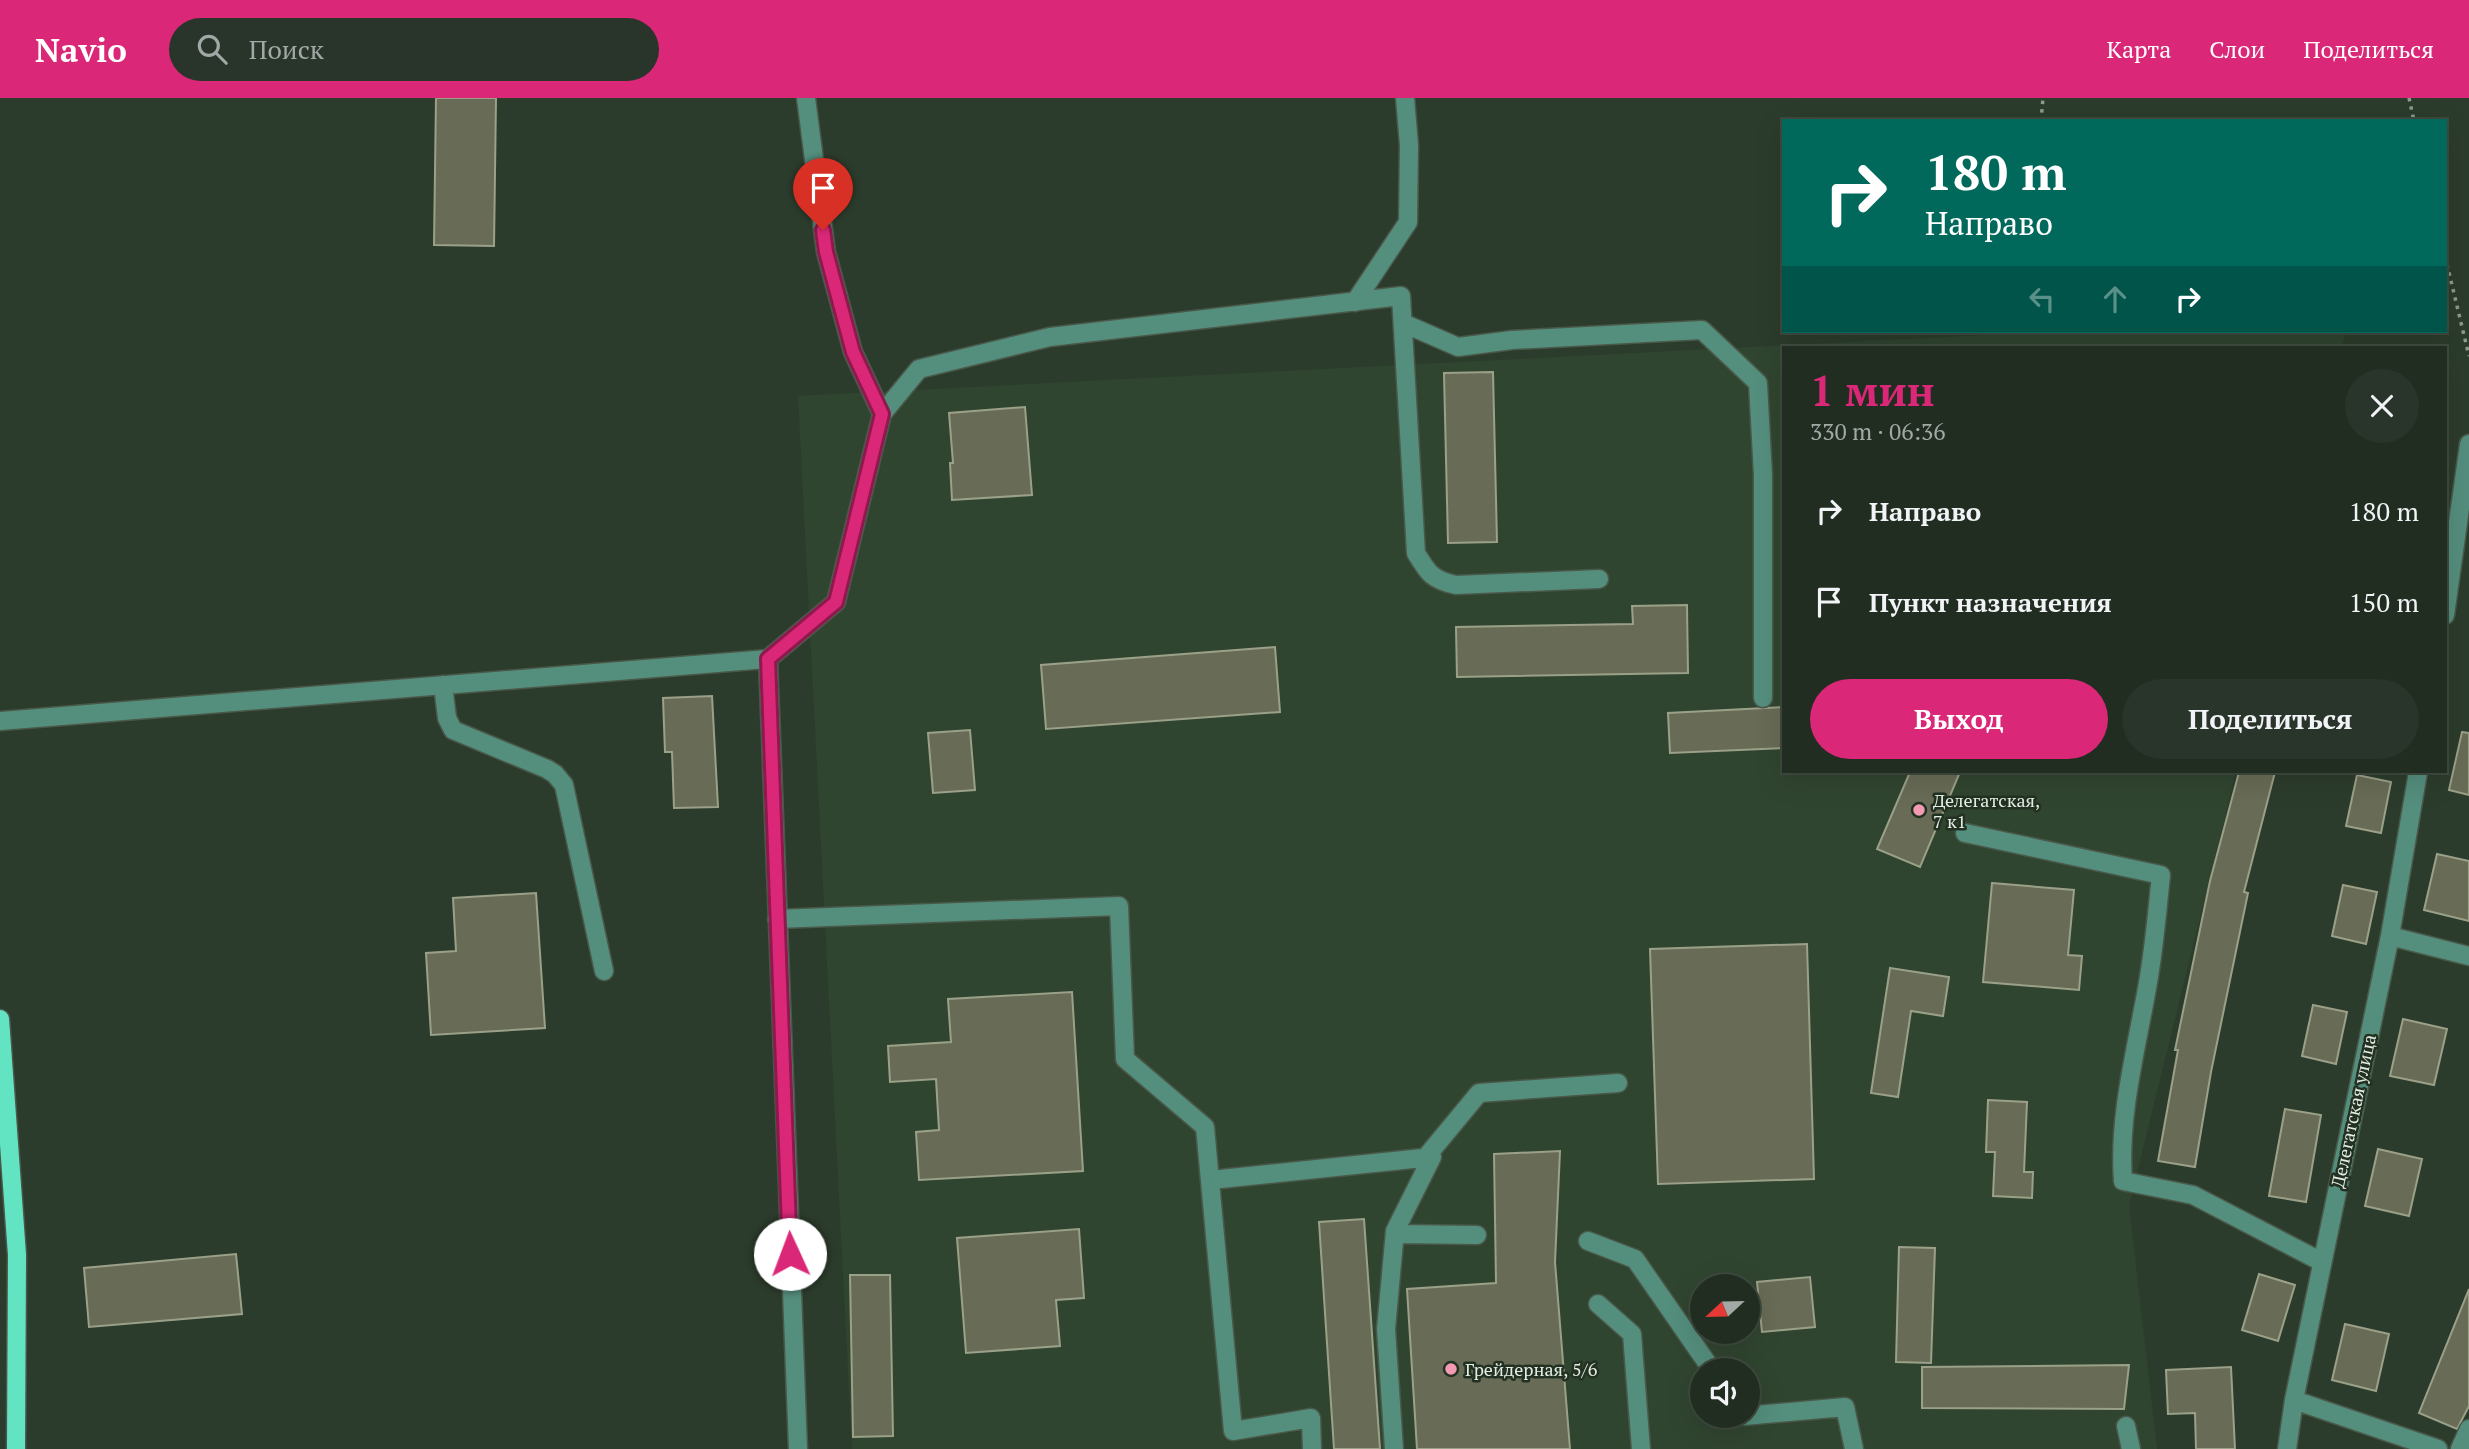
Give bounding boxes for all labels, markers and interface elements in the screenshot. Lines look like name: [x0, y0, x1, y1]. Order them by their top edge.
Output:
search box: [169, 18, 659, 81]
text: Navio: [35, 28, 127, 71]
icon: search: [193, 30, 231, 68]
text: Поиск: [249, 32, 324, 66]
text: Карта: [2106, 33, 2171, 65]
text: Слои: [2209, 33, 2265, 65]
text: Поделиться: [2303, 33, 2434, 65]
text: 180 m: [1925, 139, 2067, 204]
icon: right: [1810, 147, 1901, 238]
pin: [793, 158, 853, 230]
icon: arrive: [804, 169, 842, 207]
text: Направо: [1925, 202, 2053, 244]
icon: left: [2023, 280, 2061, 318]
icon: ahead: [2096, 280, 2134, 318]
icon: right: [2169, 280, 2207, 318]
text: 1 мин: [1810, 362, 1935, 418]
button: close: [2345, 369, 2419, 443]
text: 330 m · 06:36: [1810, 416, 1945, 447]
icon: right: [1810, 492, 1848, 530]
text: Направо: [1869, 494, 1981, 528]
text: 180 m: [2349, 494, 2419, 528]
icon: arrive: [1810, 583, 1848, 621]
text: Пункт назначения: [1869, 585, 2112, 619]
text: 150 m: [2349, 585, 2419, 619]
button: Выход: [1810, 679, 2108, 759]
button: Поделиться: [2122, 679, 2419, 759]
place label: Делегатская, 7 к1: [1933, 788, 2040, 833]
marker: Делегатская, 7 к1: [1911, 802, 1927, 818]
street label: Делегатская улица: [2325, 1032, 2381, 1190]
position arrow: [753, 1217, 827, 1291]
north arrow: [1690, 1274, 1760, 1344]
map controls: [1690, 1274, 1760, 1428]
place label: Грейдерная, 5/6: [1465, 1357, 1598, 1381]
button: sound: [1690, 1358, 1760, 1428]
marker: Грейдерная, 5/6: [1443, 1361, 1459, 1377]

